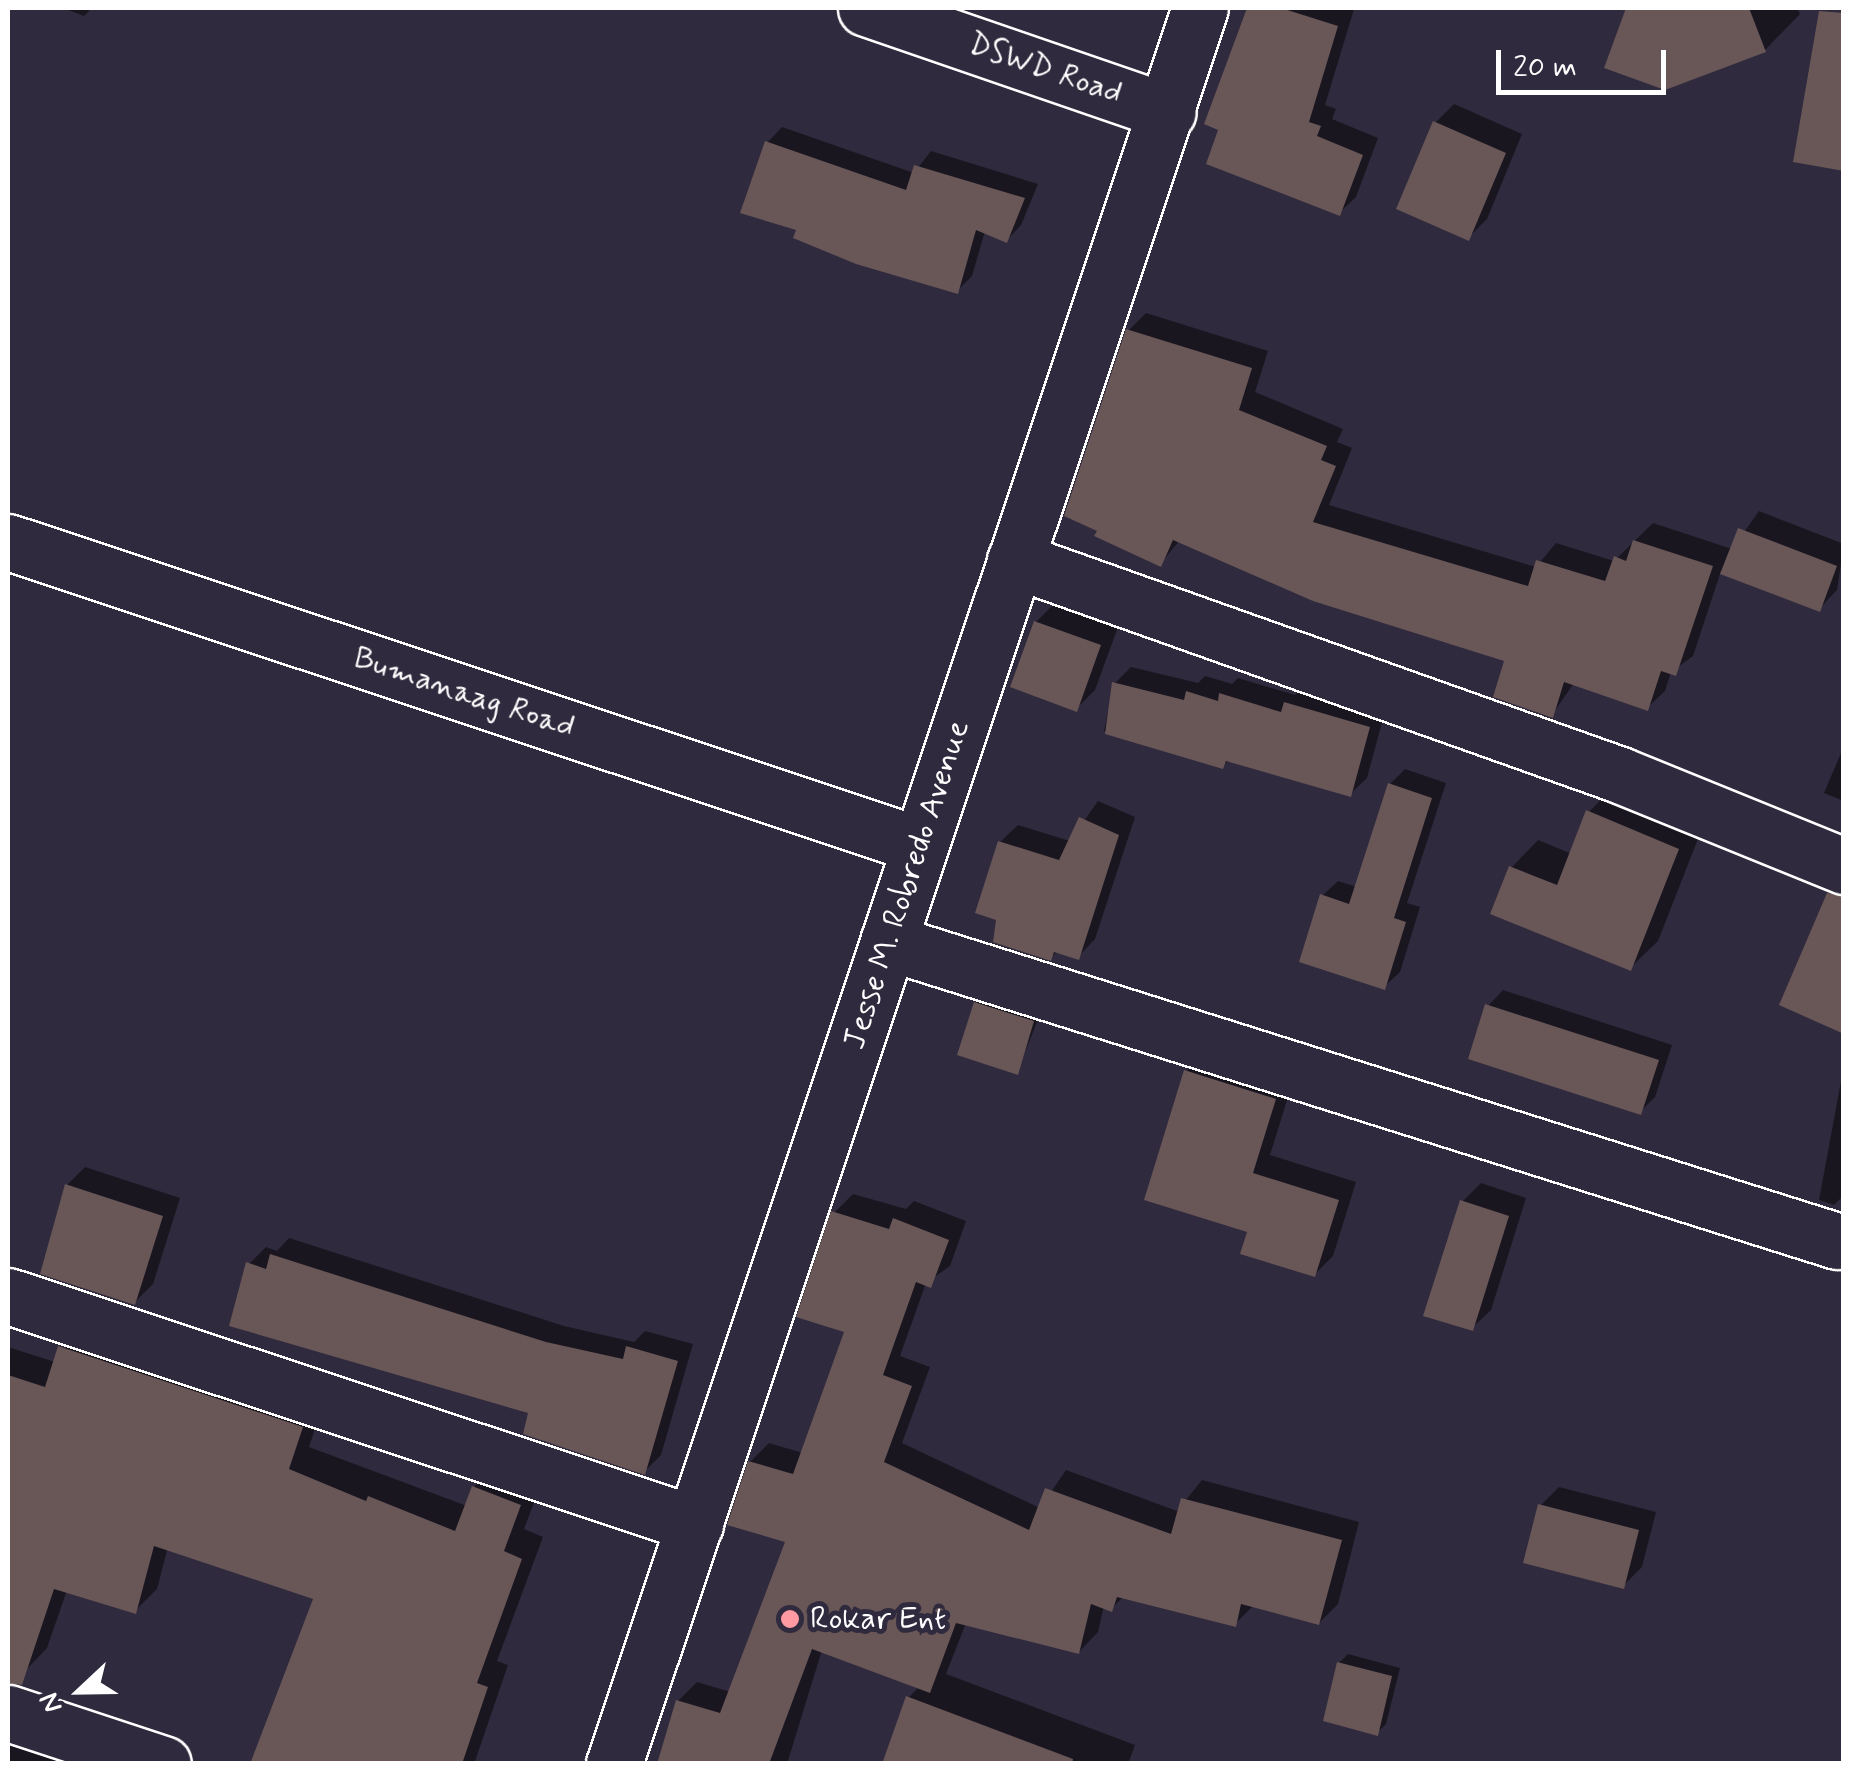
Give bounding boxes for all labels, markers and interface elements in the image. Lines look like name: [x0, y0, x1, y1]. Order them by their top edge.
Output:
street label: DSWD Road: [963, 25, 1127, 113]
scale bar: [1501, 30, 1671, 92]
text: 20 m: [1513, 48, 1577, 87]
street label: Bumanaag Road: [350, 640, 578, 746]
street label: Jesse M. Robredo Avenue: [836, 716, 978, 1054]
place label: Rokar Ent: [810, 1600, 946, 1638]
marker: Rokar Ent: [779, 1608, 801, 1630]
north arrow: [30, 1641, 130, 1741]
text: N: [31, 1687, 72, 1718]

